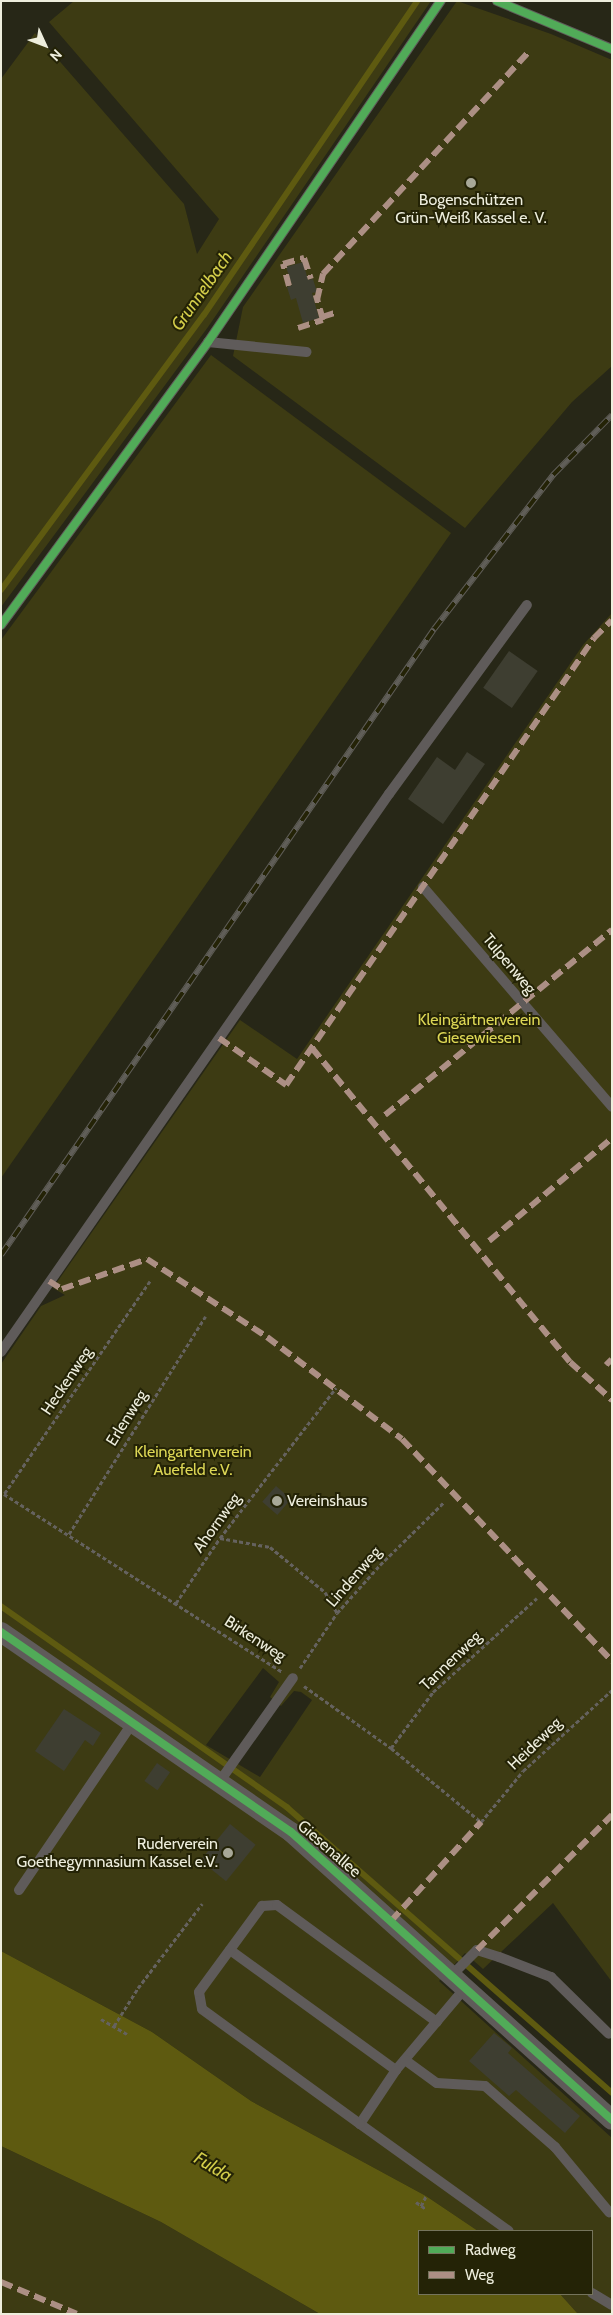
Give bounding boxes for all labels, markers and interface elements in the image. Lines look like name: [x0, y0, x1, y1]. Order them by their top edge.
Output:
north arrow: [20, 20, 70, 70]
text: N: [46, 45, 66, 65]
marker: Bogenschützen Grün-Weiß Kassel e. V.: [465, 177, 477, 189]
place label: Bogenschützen Grün-Weiß Kassel e. V.: [395, 190, 547, 228]
water label: Grunnelbach: [167, 247, 237, 335]
street label: Tulpenweg: [478, 930, 540, 998]
park label: Kleingärtnerverein Giesewiesen: [418, 1010, 540, 1048]
street label: Heckenweg: [37, 1343, 97, 1419]
street label: Erlenweg: [102, 1387, 152, 1449]
park label: Kleingartenverein Auefeld e.V.: [134, 1442, 252, 1480]
street label: Ahornweg: [189, 1489, 245, 1557]
place label: Vereinshaus: [287, 1491, 367, 1511]
marker: Vereinshaus: [271, 1495, 283, 1507]
street label: Lindenweg: [323, 1543, 385, 1611]
street label: Birkenweg: [221, 1612, 289, 1666]
street label: Tannenweg: [416, 1627, 486, 1695]
street label: Heideweg: [504, 1714, 566, 1774]
street label: Giesenallee: [293, 1816, 365, 1882]
place label: Ruderverein Goethegymnasium Kassel e.V.: [17, 1834, 218, 1872]
marker: Ruderverein Goethegymnasium Kassel e.V.: [222, 1847, 234, 1859]
water label: Fulda: [190, 2147, 236, 2187]
legend: [418, 2230, 593, 2295]
text: Radweg: [465, 2241, 515, 2259]
text: Weg: [465, 2266, 494, 2284]

